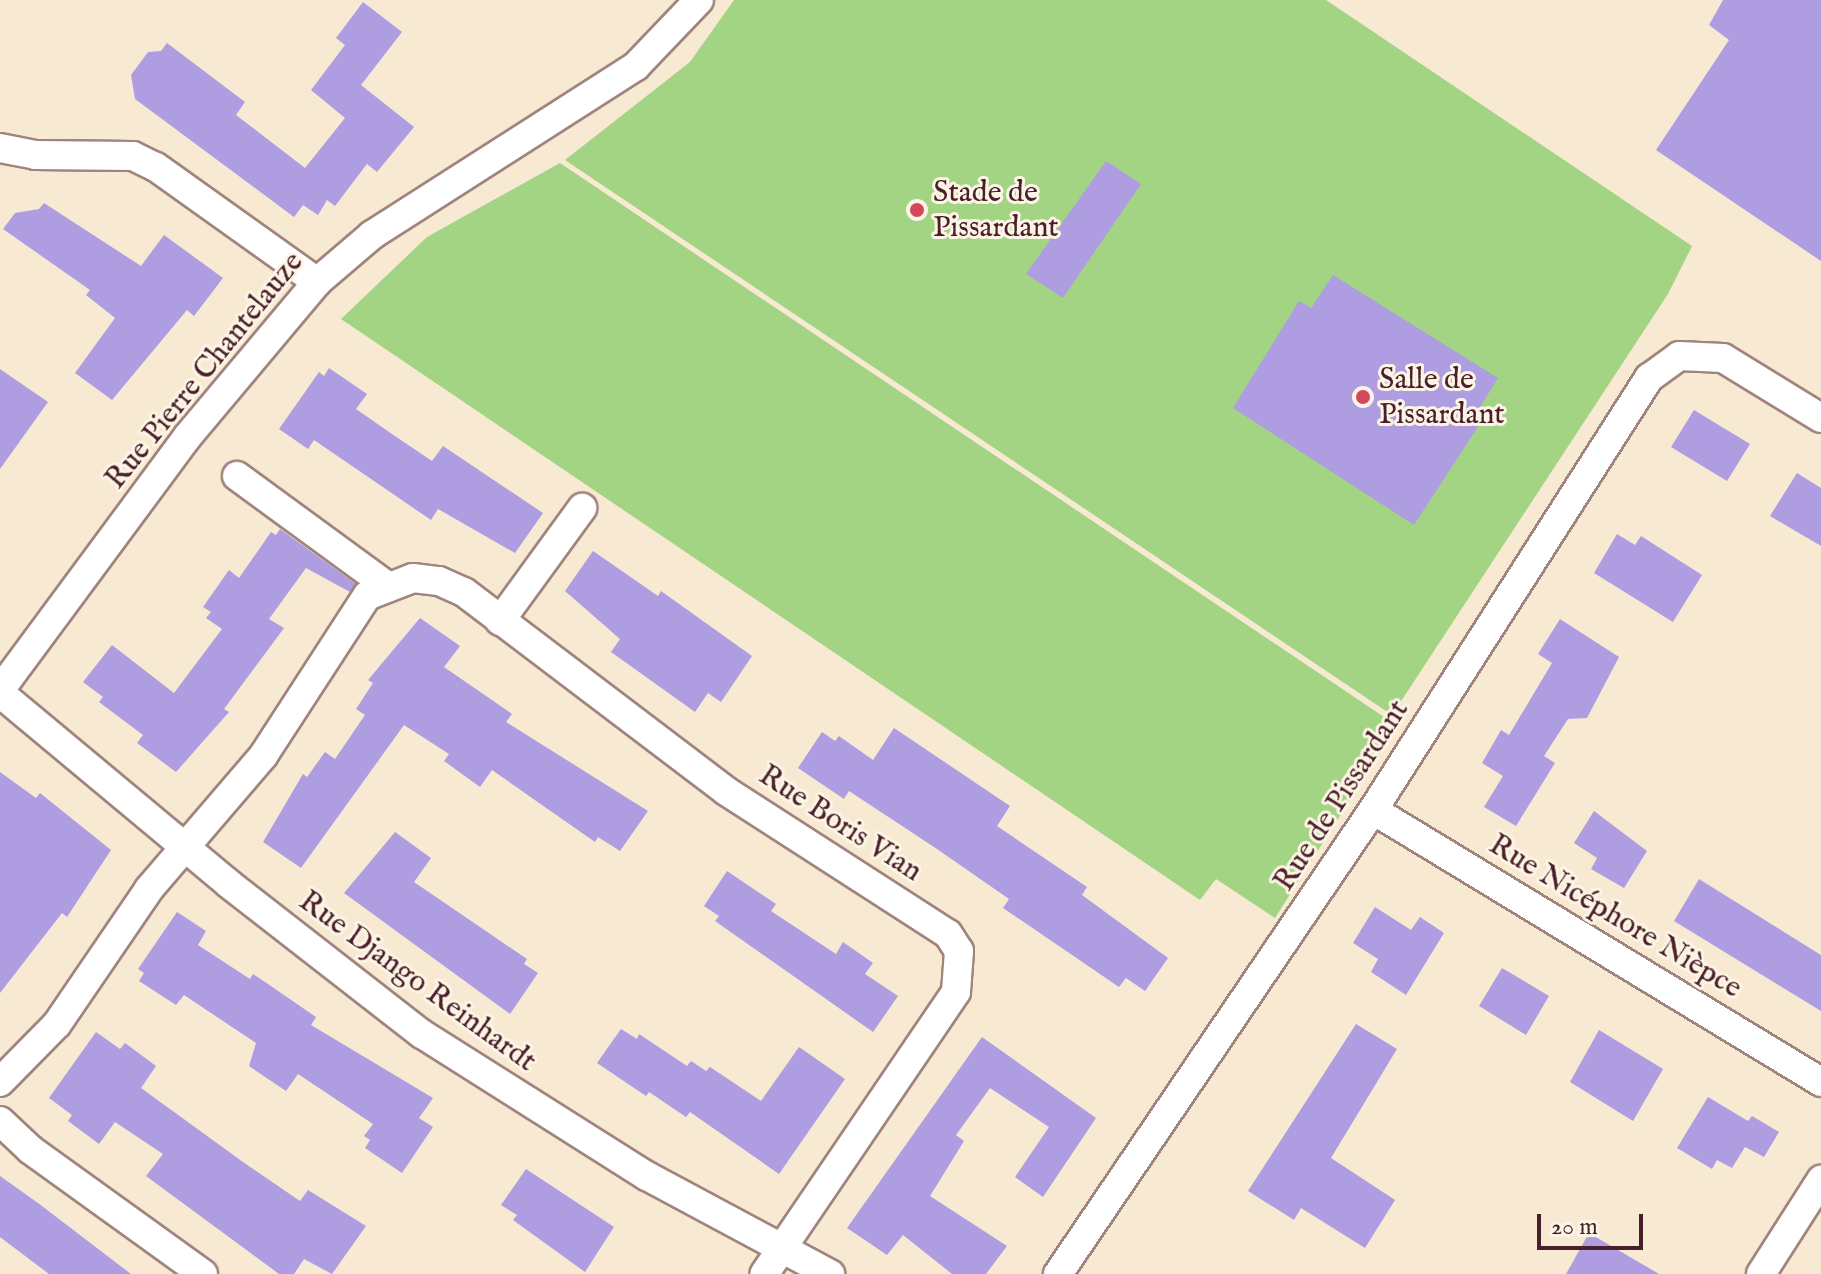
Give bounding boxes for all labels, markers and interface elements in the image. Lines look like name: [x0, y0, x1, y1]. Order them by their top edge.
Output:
place label: Stade de Pissardant: [933, 175, 1059, 246]
marker: Stade de Pissardant: [908, 201, 926, 219]
street label: Rue Pierre Chantelauze: [98, 245, 312, 497]
place label: Salle de Pissardant: [1379, 362, 1505, 432]
marker: Salle de Pissardant: [1354, 388, 1372, 406]
street label: Rue de Pissardant: [1267, 694, 1417, 898]
street label: Rue Boris Vian: [752, 758, 928, 890]
street label: Rue Nicéphore Nièpce: [1482, 827, 1748, 1007]
street label: Rue Django Reinhardt: [291, 884, 543, 1080]
scale bar: [1541, 1198, 1647, 1248]
text: 20 m: [1551, 1212, 1598, 1243]

